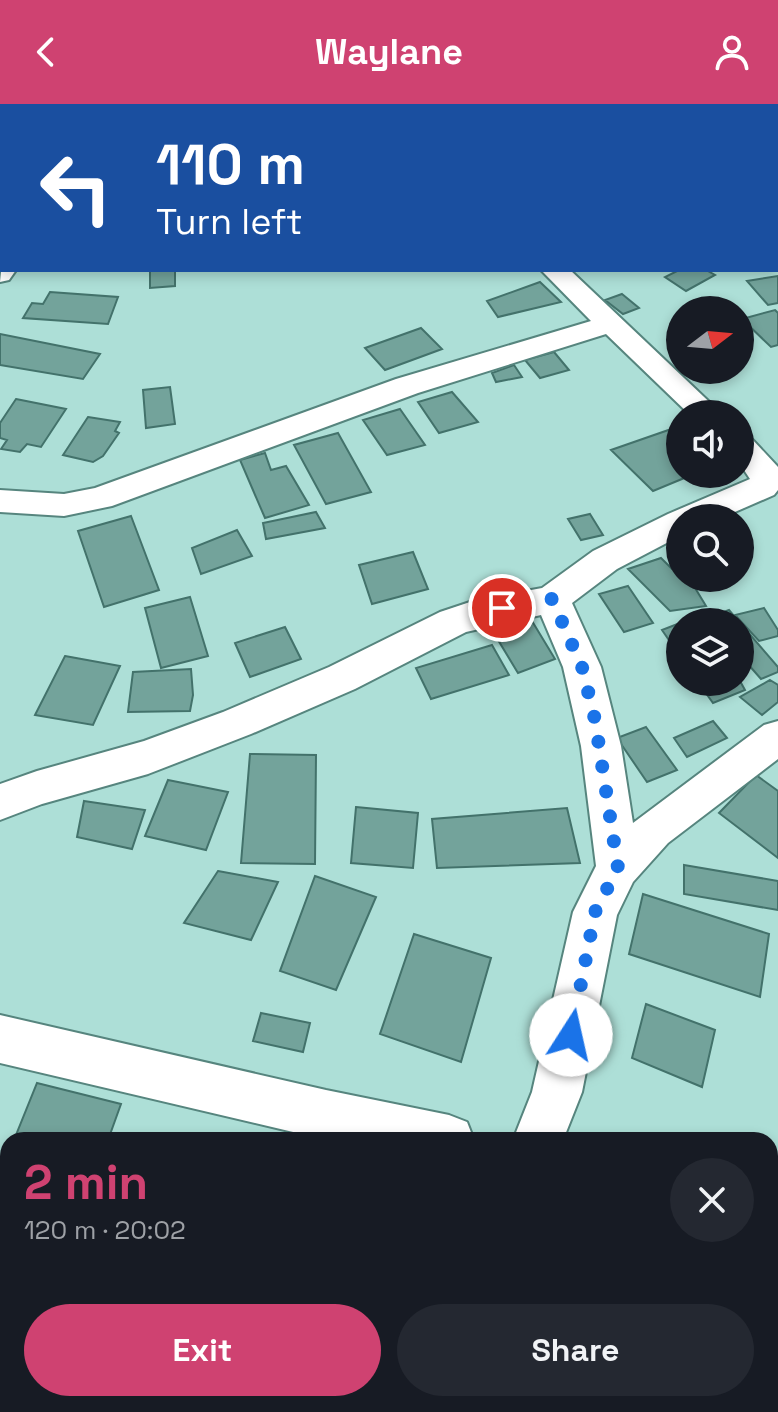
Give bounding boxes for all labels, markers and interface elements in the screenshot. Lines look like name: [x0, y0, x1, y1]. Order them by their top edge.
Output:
text: Waylane: [315, 29, 463, 75]
icon: back: [24, 30, 68, 74]
icon: person: [710, 30, 754, 74]
text: 110 m: [156, 129, 305, 200]
icon: left: [24, 136, 128, 240]
text: Turn left: [156, 199, 303, 245]
north arrow: [666, 296, 754, 384]
map controls: [666, 296, 754, 696]
button: sound: [666, 400, 754, 488]
button: search: [666, 504, 754, 592]
pin: [468, 574, 536, 642]
icon: arrive: [480, 586, 524, 630]
button: layers: [666, 608, 754, 696]
position arrow: [529, 993, 613, 1077]
text: 2 min: [24, 1152, 148, 1213]
button: close: [670, 1158, 754, 1242]
text: 120 m · 20:02: [24, 1213, 186, 1247]
button: Exit: [24, 1304, 381, 1396]
button: Share: [397, 1304, 754, 1396]

